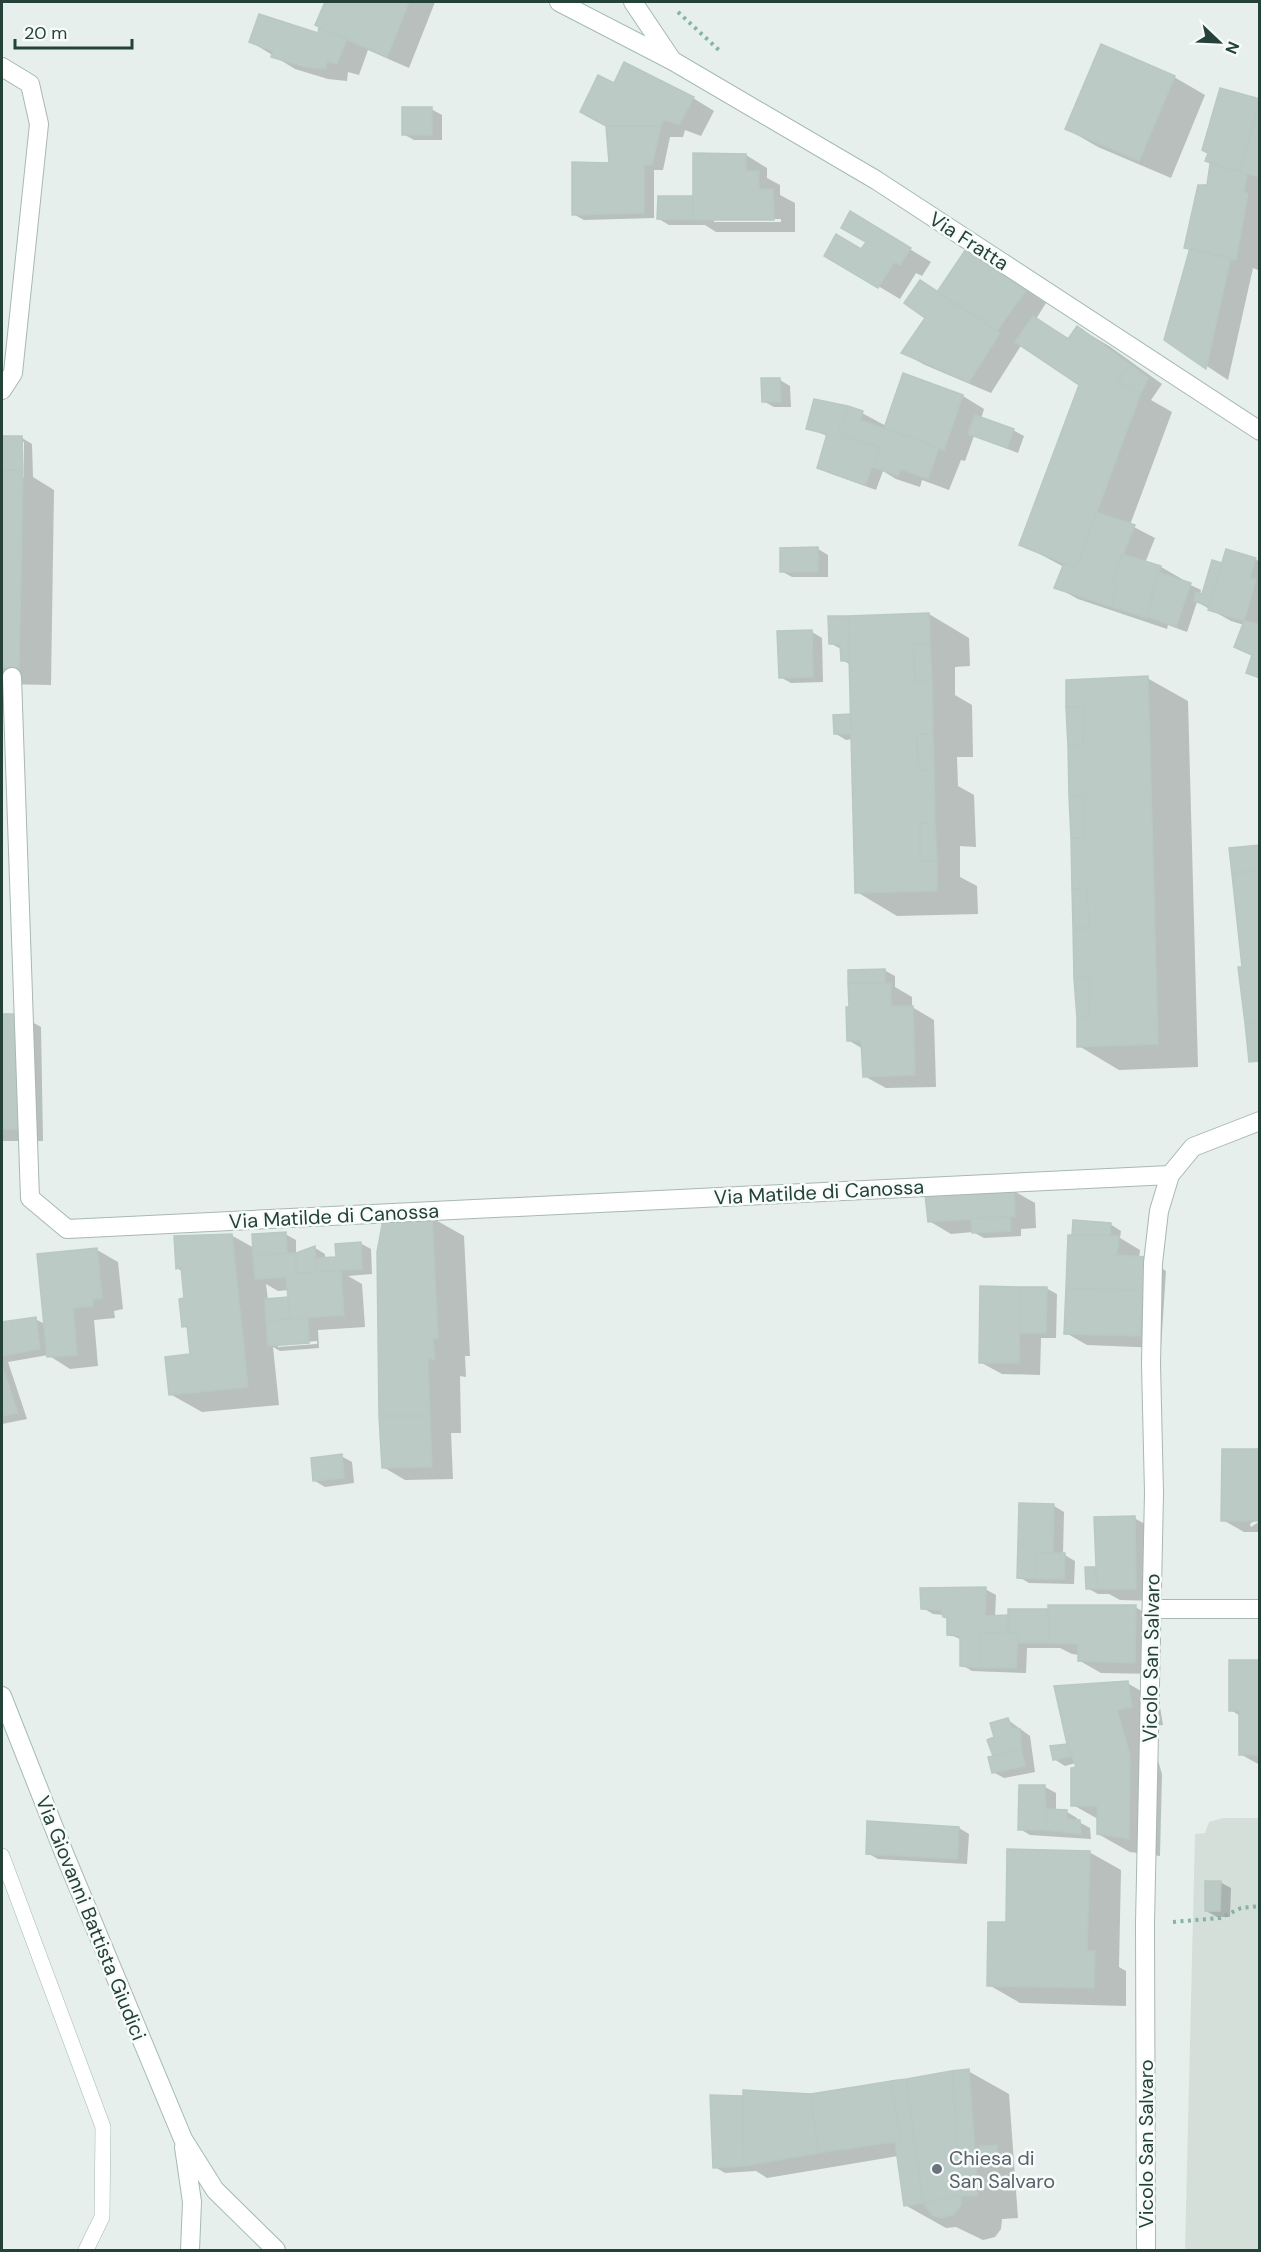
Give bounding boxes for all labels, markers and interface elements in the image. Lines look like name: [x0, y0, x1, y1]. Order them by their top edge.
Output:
scale bar: [15, 12, 132, 50]
north arrow: [1189, 12, 1249, 72]
text: 20 m: [24, 21, 67, 45]
text: N: [1220, 38, 1244, 57]
street label: Via Fratta: [924, 206, 1014, 276]
street label: Via Matilde di Canossa: [713, 1174, 925, 1210]
street label: Via Matilde di Canossa: [228, 1198, 440, 1234]
street label: Vicolo San Salvaro: [1137, 1573, 1165, 1743]
street label: Via Giovanni Battista Giudici: [30, 1792, 152, 2044]
street label: Vicolo San Salvaro: [1133, 2059, 1159, 2229]
place label: Chiesa di San Salvaro: [949, 2145, 1055, 2194]
marker: Chiesa di San Salvaro: [930, 2162, 944, 2176]

